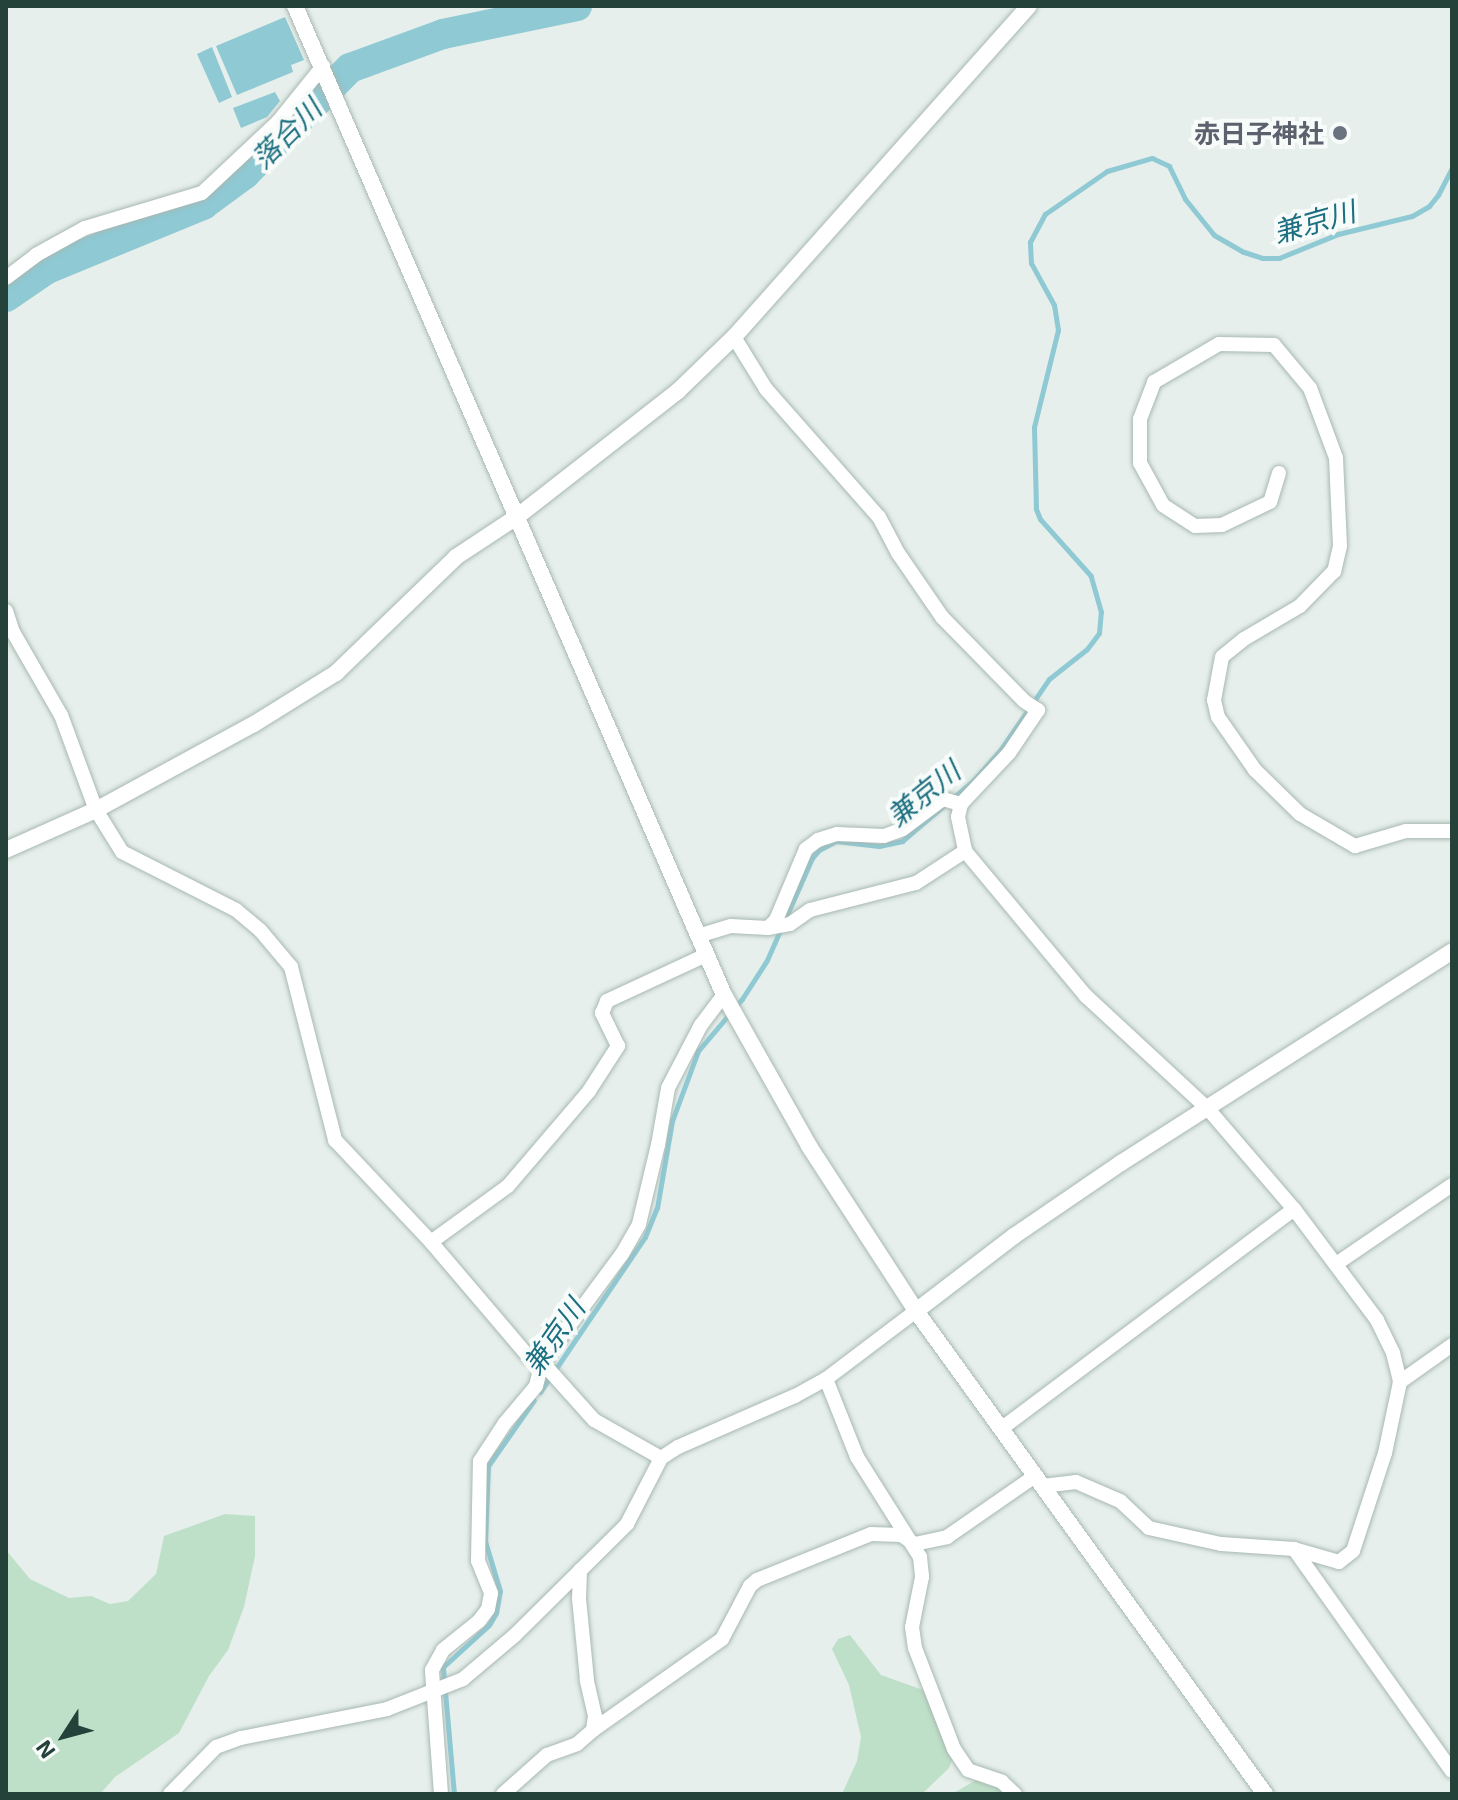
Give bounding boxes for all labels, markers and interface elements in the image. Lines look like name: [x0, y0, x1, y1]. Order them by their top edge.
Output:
water label: 落合川: [244, 91, 328, 175]
place label: 赤日子神社: [1194, 117, 1324, 149]
marker: 赤日子神社: [1331, 124, 1349, 142]
water label: 兼京川: [1269, 193, 1359, 249]
water label: 兼京川: [880, 754, 966, 832]
water label: 兼京川: [515, 1292, 591, 1380]
north arrow: [24, 1696, 104, 1776]
text: N: [29, 1736, 60, 1764]

